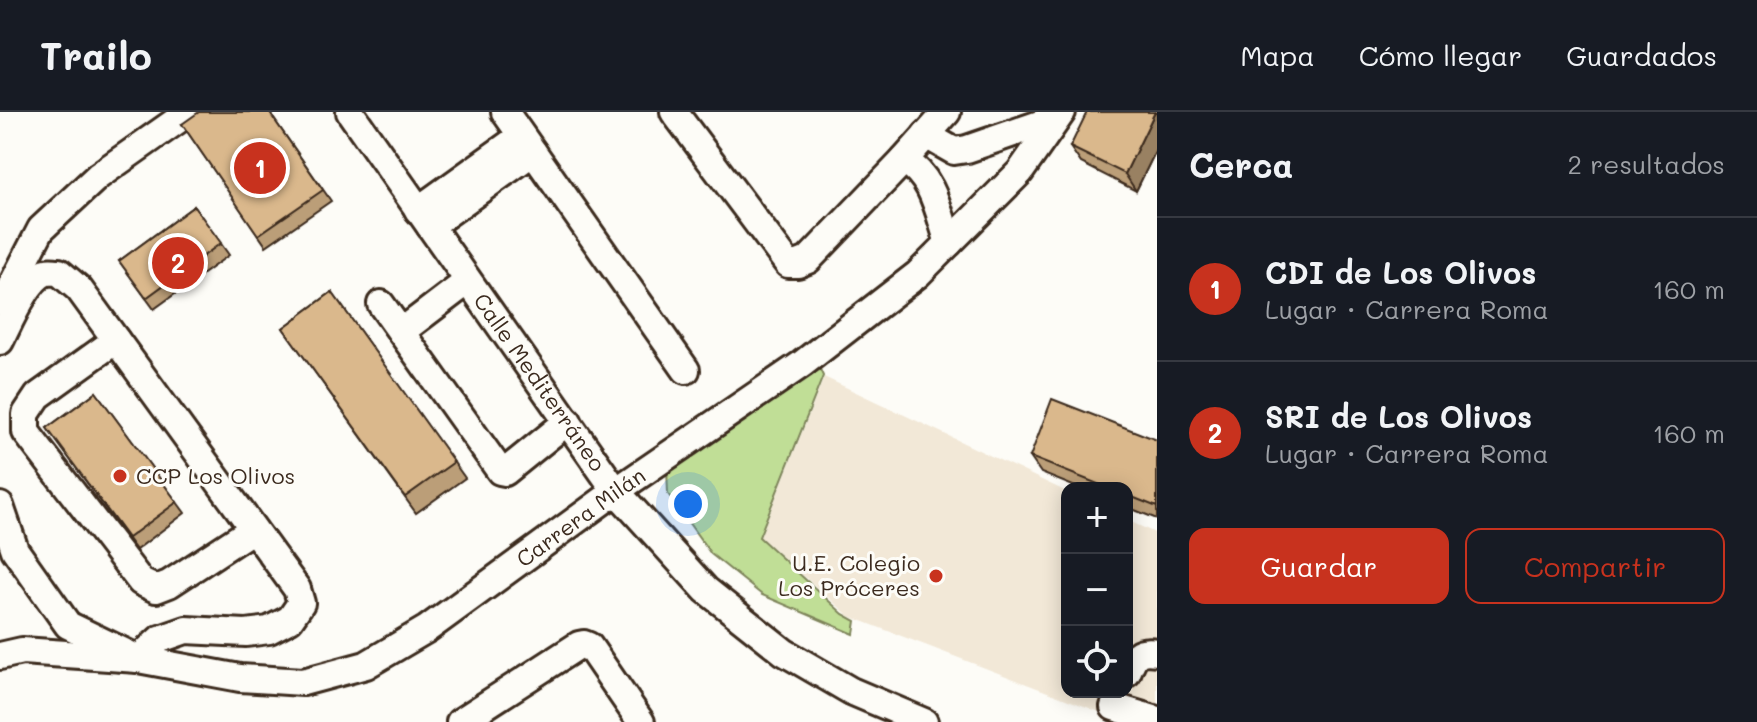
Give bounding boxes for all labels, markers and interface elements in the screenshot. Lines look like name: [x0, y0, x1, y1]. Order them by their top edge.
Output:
text: Trailo: [40, 30, 152, 80]
text: Mapa: [1240, 37, 1315, 73]
text: Cómo llegar: [1359, 37, 1522, 73]
text: Guardados: [1566, 37, 1717, 73]
pin: 1: [234, 138, 286, 198]
text: Cerca: [1189, 142, 1293, 187]
text: 2 resultados: [1567, 147, 1725, 181]
pin: 2: [152, 233, 204, 293]
text: CDI de Los Olivos: [1265, 252, 1536, 292]
text: 1: [1209, 272, 1221, 306]
text: 160 m: [1653, 272, 1725, 306]
street label: Calle Mediterráneo: [468, 287, 612, 477]
text: Lugar · Carrera Roma: [1265, 292, 1549, 326]
text: SRI de Los Olivos: [1265, 396, 1532, 436]
text: 2: [1208, 416, 1222, 450]
text: 160 m: [1653, 416, 1725, 450]
text: Lugar · Carrera Roma: [1265, 436, 1549, 470]
street label: Carrera Milán: [510, 460, 651, 573]
place label: CCP Los Olivos: [136, 461, 295, 490]
marker: CCP Los Olivos: [111, 467, 129, 485]
map controls: [1061, 482, 1133, 698]
button: +: [1061, 482, 1133, 554]
your location: [668, 484, 708, 524]
button: Guardar: [1189, 528, 1449, 604]
button: Compartir: [1465, 528, 1725, 604]
place label: U.E. Colegio Los Próceres: [778, 548, 920, 602]
button: −: [1061, 554, 1133, 626]
marker: U.E. Colegio Los Próceres: [927, 567, 945, 585]
button: locate: [1061, 626, 1133, 698]

